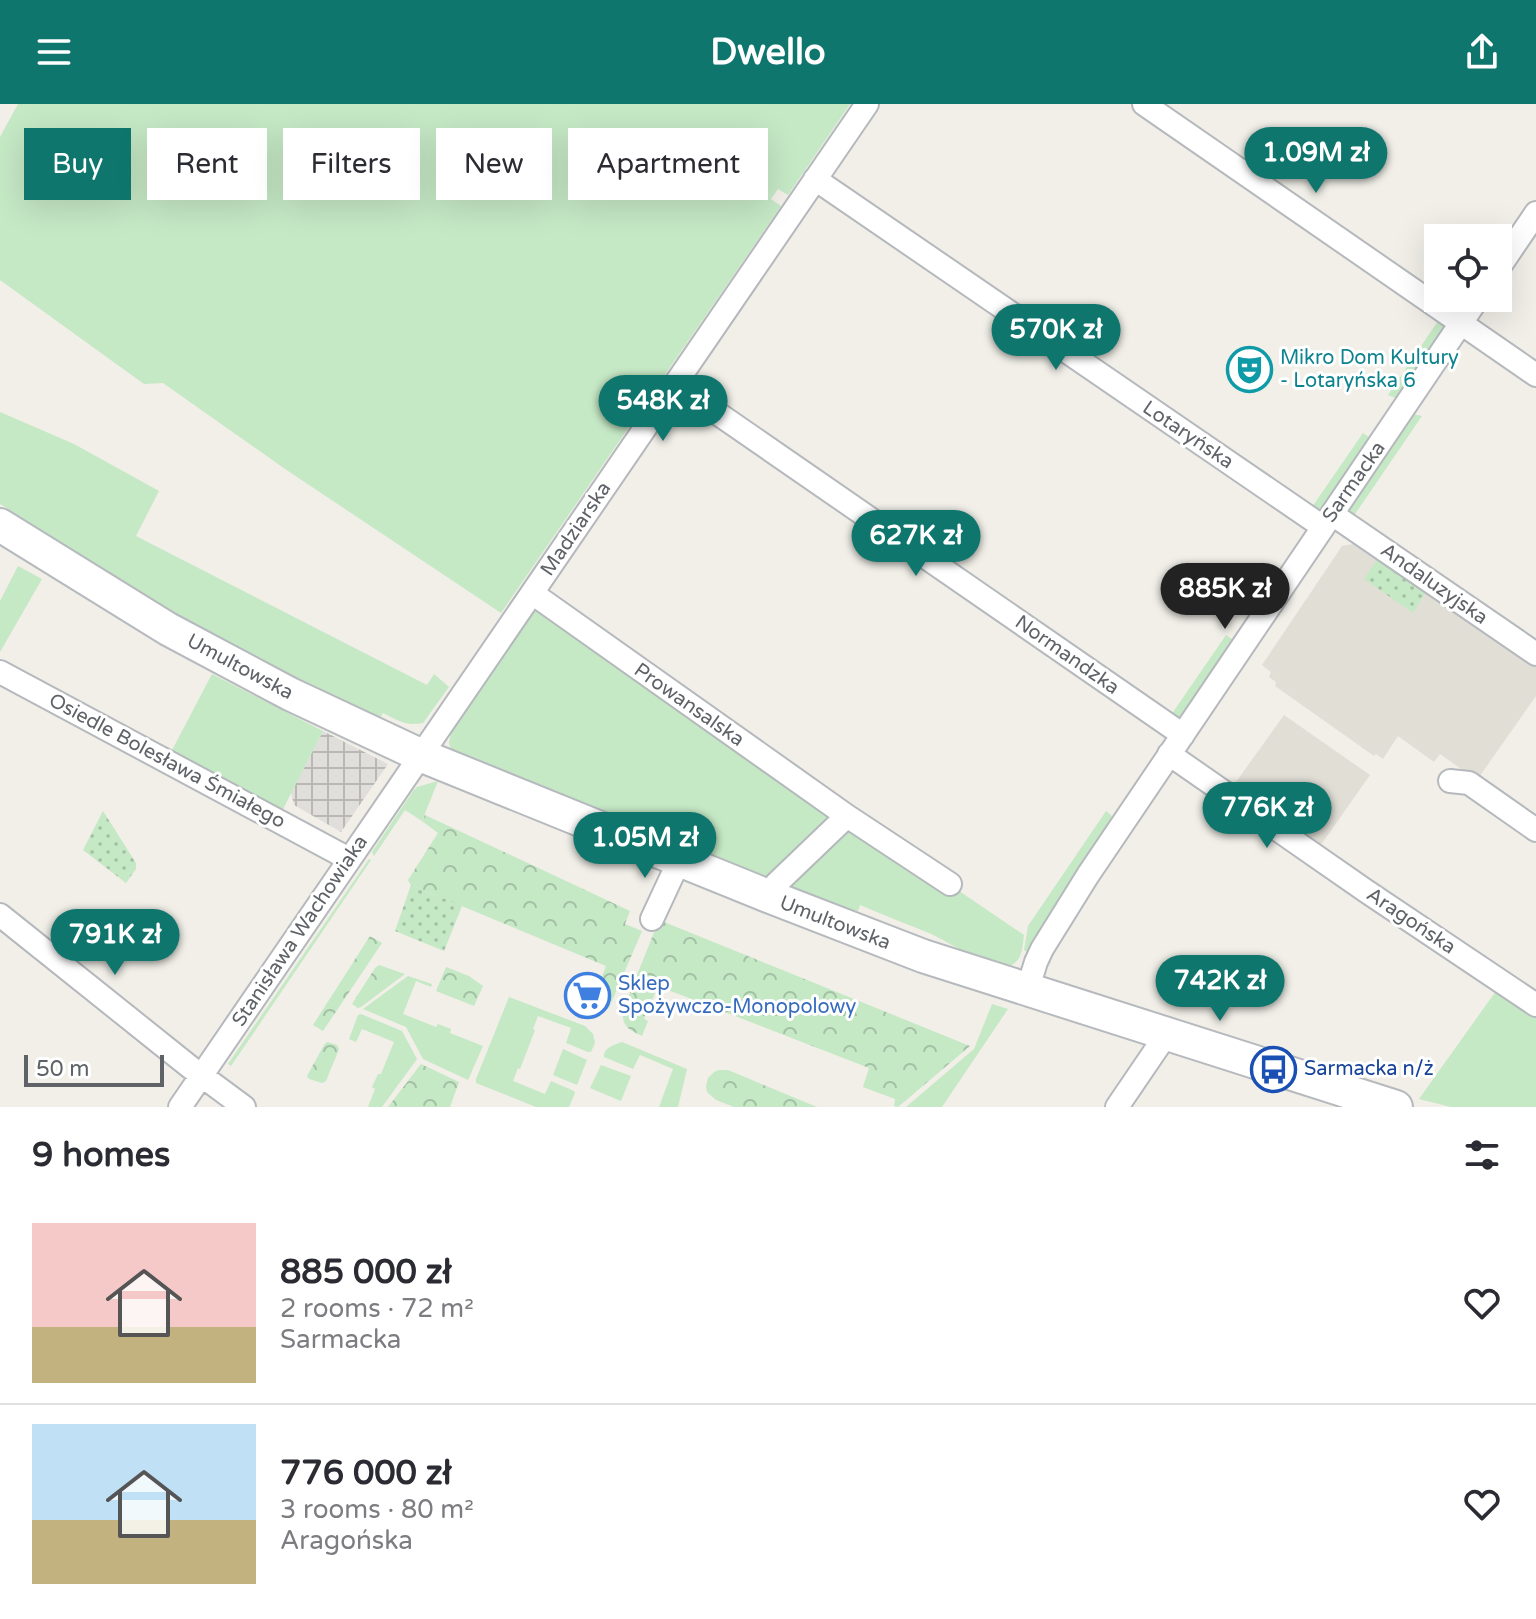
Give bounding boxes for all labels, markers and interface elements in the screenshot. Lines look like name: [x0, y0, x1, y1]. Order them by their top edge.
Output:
icon: menu: [32, 30, 76, 74]
icon: share: [1460, 30, 1504, 74]
text: Dwello: [710, 31, 826, 74]
pin: 1.09M zł: [1233, 127, 1399, 195]
chip: Buy: [24, 128, 131, 200]
chip: Rent: [147, 128, 267, 200]
chip: Filters: [283, 128, 420, 200]
chip: New: [436, 128, 552, 200]
chip: Apartment: [568, 128, 768, 200]
text: 1.09M zł: [1262, 137, 1370, 168]
map controls: [1424, 224, 1512, 312]
button: locate: [1424, 224, 1512, 312]
pin: 570K zł: [982, 304, 1130, 372]
text: 570K zł: [1010, 314, 1102, 345]
theatre icon: Mikro Dom Kultury - Lotaryńska 6: [1225, 346, 1273, 394]
place label: Mikro Dom Kultury - Lotaryńska 6: [1280, 346, 1459, 393]
pin: 548K zł: [589, 375, 737, 443]
text: 548K zł: [617, 385, 709, 416]
street label: Lotaryńska: [1138, 396, 1238, 474]
street label: Sarmacka: [1317, 437, 1391, 527]
street label: Madziarska: [536, 477, 616, 581]
pin: 627K zł: [842, 510, 990, 578]
text: 627K zł: [870, 520, 962, 551]
street label: Andaluzyjska: [1376, 538, 1492, 630]
pin: 885K zł: [1151, 563, 1299, 631]
text: 885K zł: [1179, 573, 1271, 604]
street label: Normandzka: [1010, 610, 1124, 700]
street label: Umultowska: [183, 629, 297, 705]
street label: Prowansalska: [629, 658, 749, 752]
street label: Osiedle Bolesława Śmiałego: [45, 687, 290, 834]
pin: 776K zł: [1193, 782, 1341, 850]
text: 776K zł: [1221, 792, 1313, 823]
pin: 1.05M zł: [562, 812, 728, 880]
text: 1.05M zł: [591, 822, 699, 853]
street label: Stanisława Wachowiaka: [227, 831, 373, 1031]
street label: Aragońska: [1362, 882, 1460, 960]
street label: Umultowska: [776, 891, 894, 955]
pin: 791K zł: [41, 909, 189, 977]
text: 791K zł: [69, 919, 161, 950]
pin: 742K zł: [1146, 955, 1294, 1023]
text: 742K zł: [1174, 965, 1266, 996]
supermarket icon: Sklep Spożywczo-Monopolowy: [563, 971, 611, 1019]
place label: Sklep Spożywczo-Monopolowy: [618, 972, 856, 1019]
bus stop icon: Sarmacka n/ż: [1249, 1045, 1297, 1093]
scale bar: [24, 1051, 164, 1087]
text: 50 m: [36, 1056, 90, 1082]
place label: Sarmacka n/ż: [1304, 1057, 1434, 1081]
icon: filters: [1460, 1133, 1504, 1177]
text: 9 homes: [32, 1135, 170, 1176]
text: 885 000 zł: [280, 1252, 452, 1293]
icon: home: [96, 1255, 192, 1351]
icon: heart: [1460, 1281, 1504, 1325]
text: 2 rooms · 72 m²: [280, 1293, 474, 1324]
text: Sarmacka: [280, 1324, 401, 1355]
text: 776 000 zł: [280, 1453, 452, 1494]
icon: home: [96, 1456, 192, 1552]
icon: heart: [1460, 1482, 1504, 1526]
text: 3 rooms · 80 m²: [280, 1494, 474, 1525]
text: Aragońska: [280, 1525, 413, 1556]

